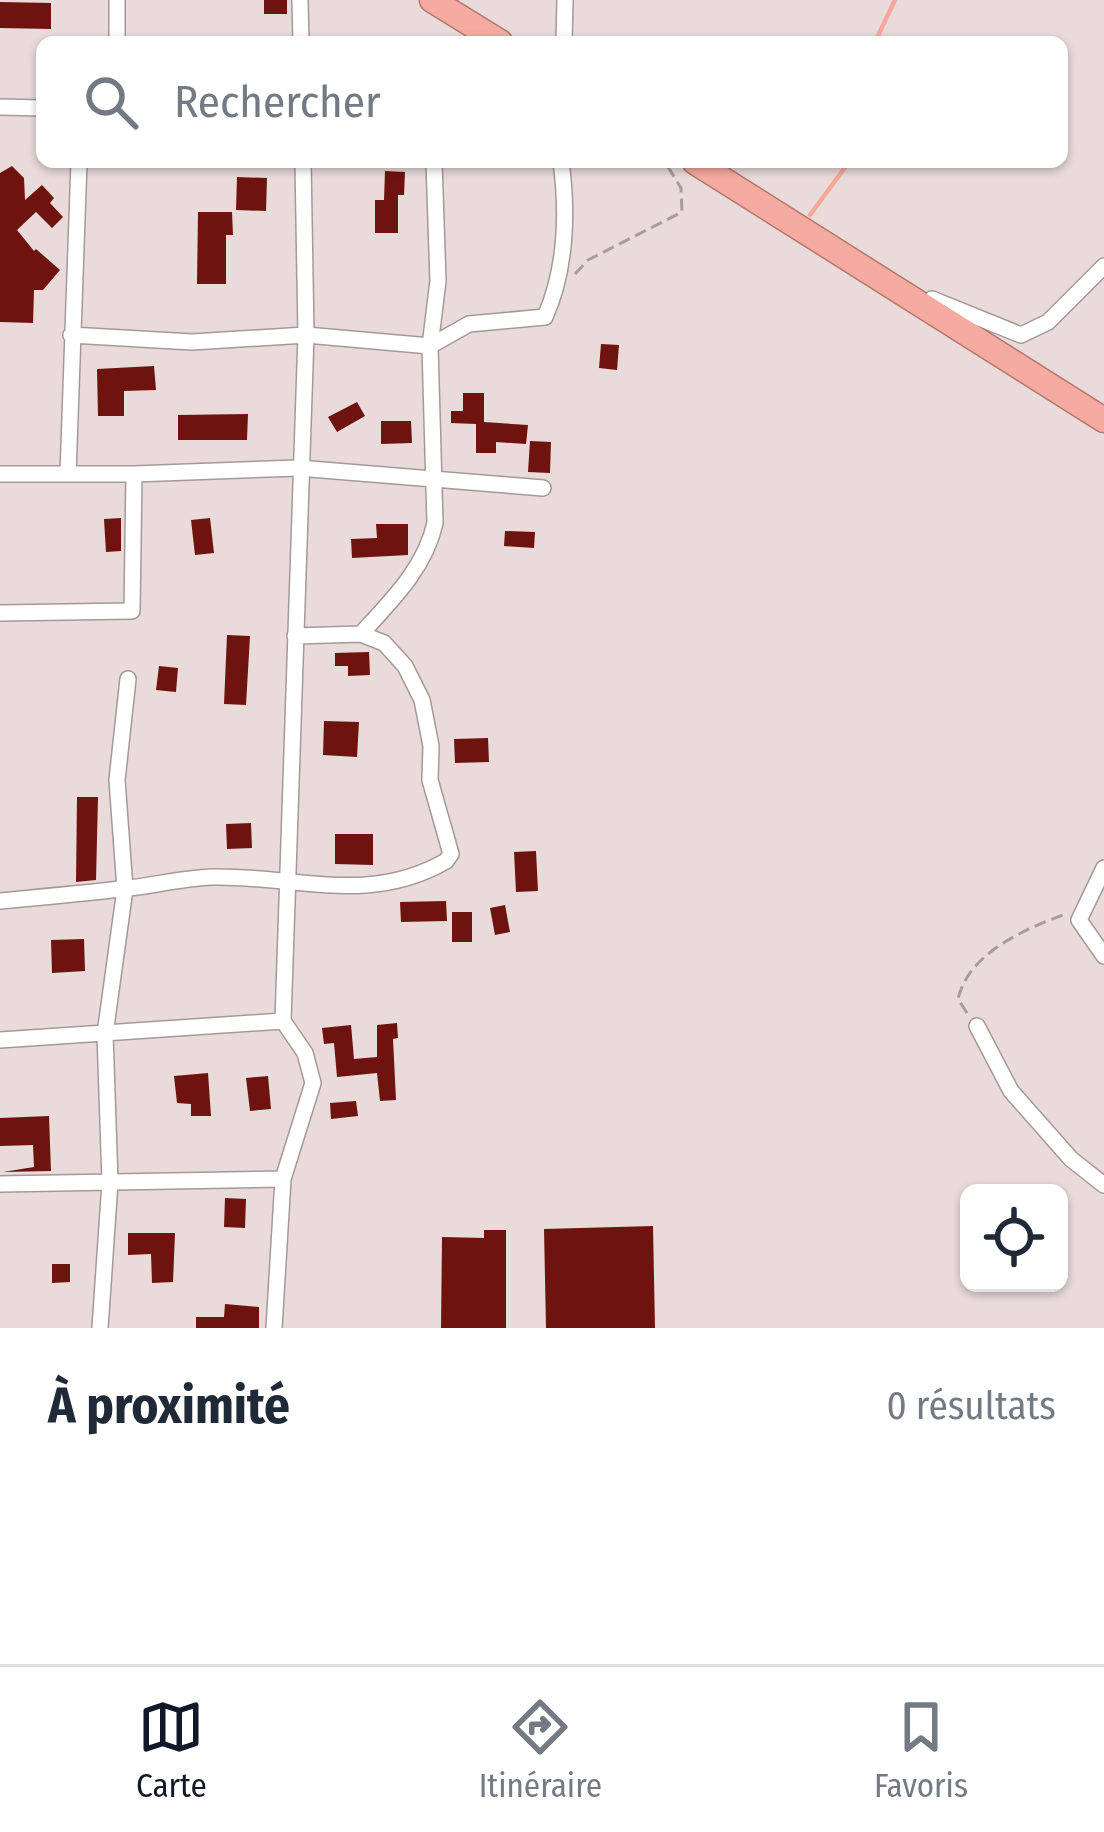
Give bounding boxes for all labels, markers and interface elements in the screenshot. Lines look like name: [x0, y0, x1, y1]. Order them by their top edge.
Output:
search box: [36, 36, 1068, 168]
icon: search: [78, 69, 144, 135]
text: Rechercher: [174, 75, 381, 129]
map controls: [960, 1184, 1068, 1292]
button: locate: [960, 1184, 1068, 1292]
text: À proximité: [48, 1375, 290, 1437]
text: 0 résultats: [886, 1383, 1056, 1429]
tab: Carte: [136, 1694, 207, 1806]
tab: Itinéraire: [479, 1694, 602, 1806]
tab: Favoris: [874, 1694, 968, 1806]

